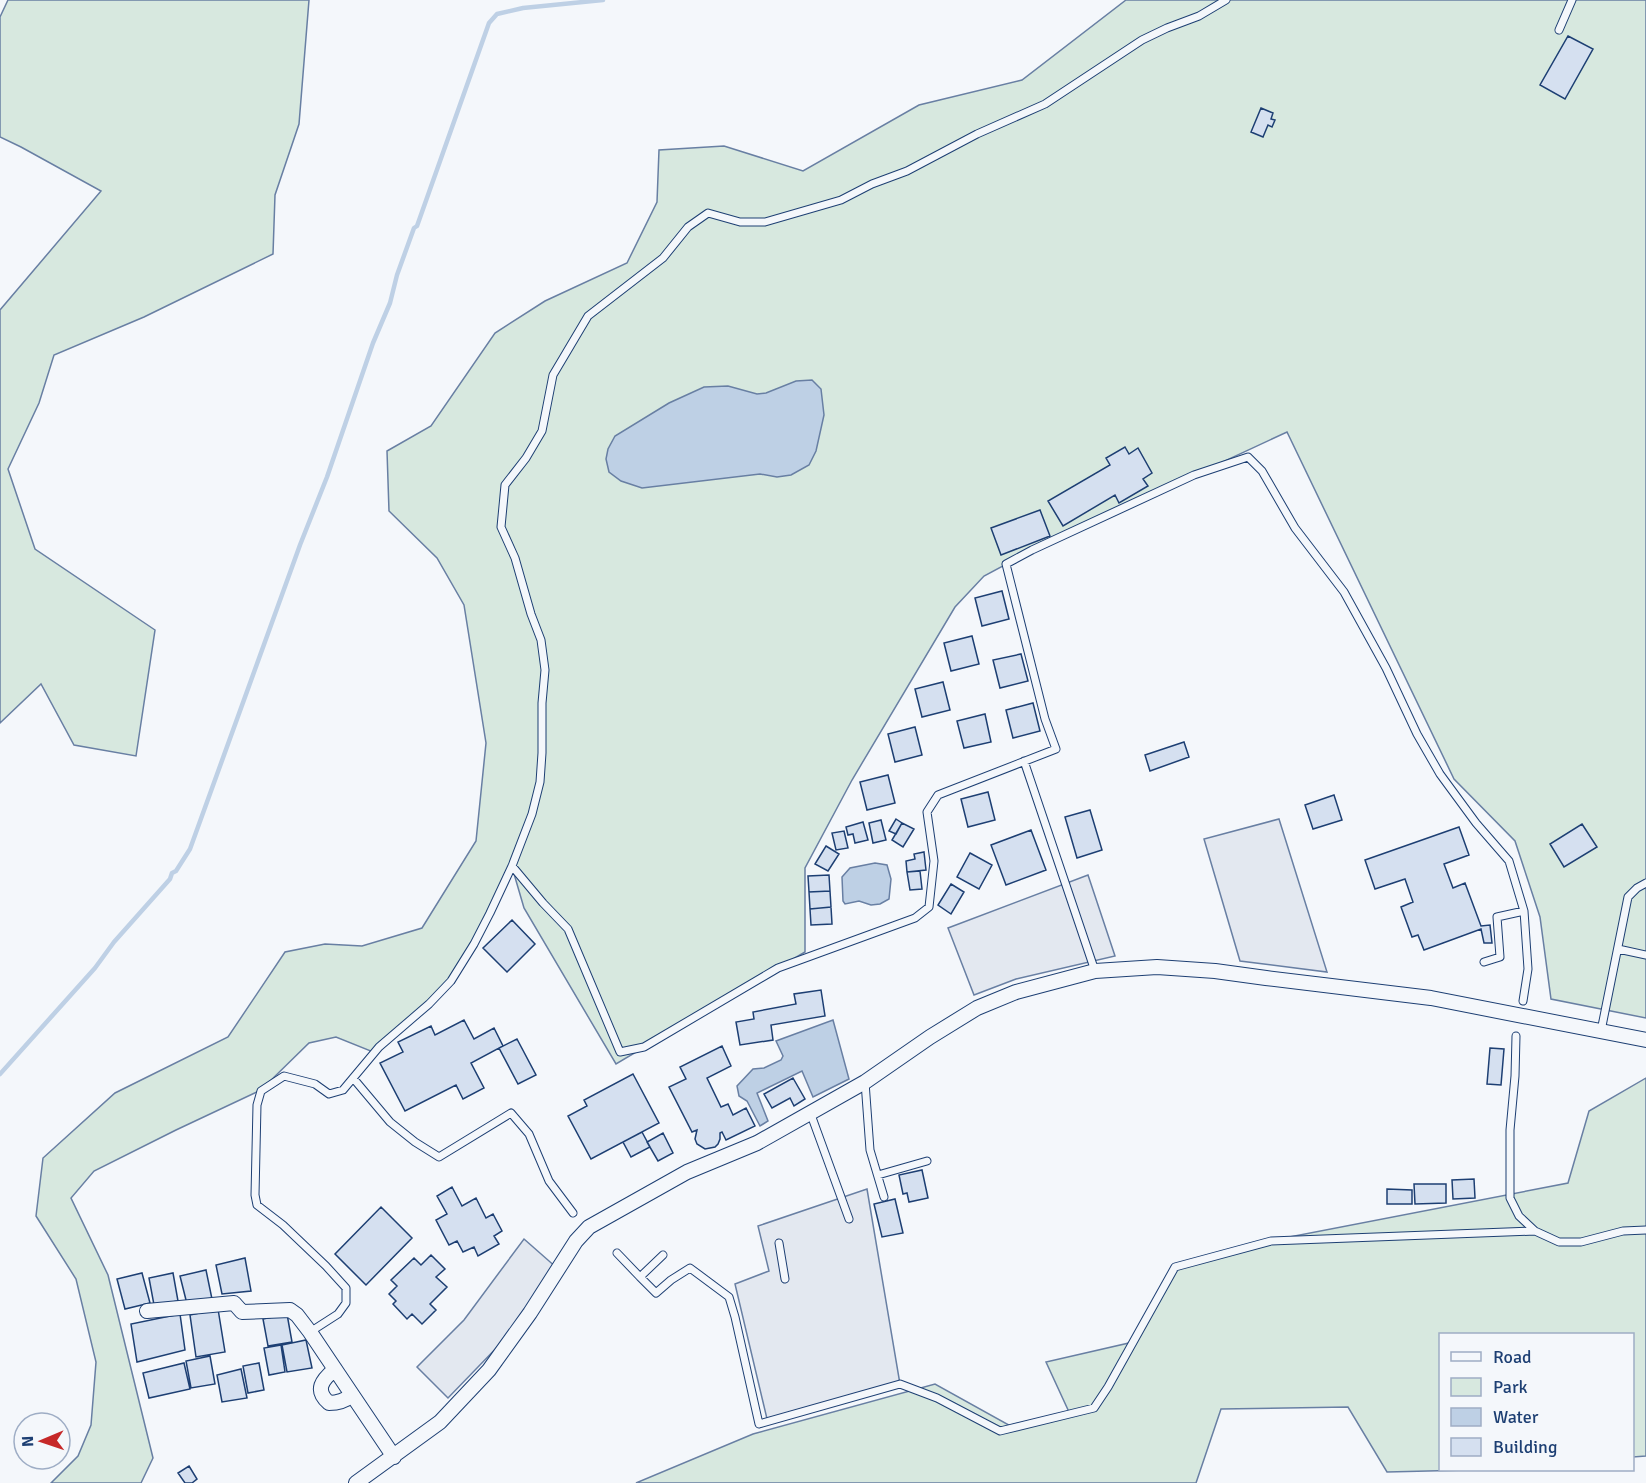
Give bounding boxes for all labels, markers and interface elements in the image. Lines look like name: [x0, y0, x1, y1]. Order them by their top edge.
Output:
legend: [1439, 1333, 1634, 1471]
text: Road: [1493, 1346, 1532, 1368]
text: Park: [1493, 1376, 1528, 1398]
text: Water: [1493, 1406, 1539, 1428]
north arrow: [12, 1411, 72, 1471]
text: N: [18, 1436, 38, 1447]
text: Building: [1493, 1436, 1557, 1458]

